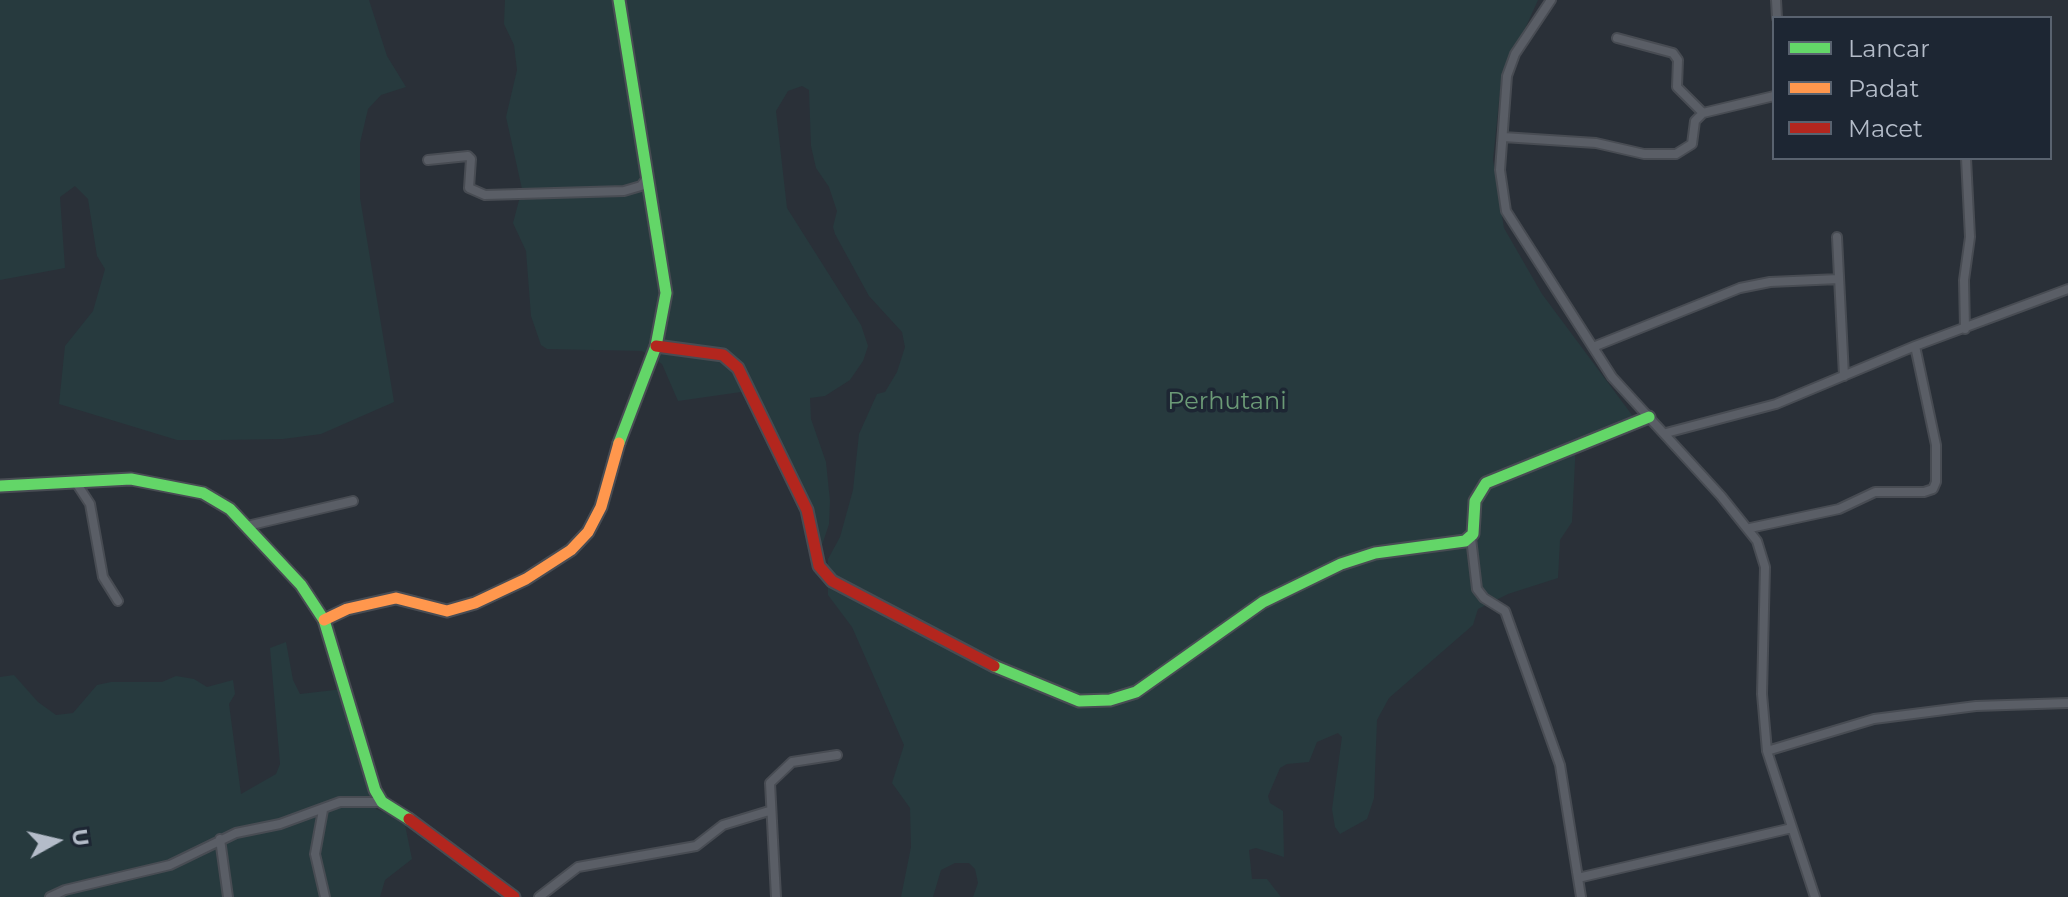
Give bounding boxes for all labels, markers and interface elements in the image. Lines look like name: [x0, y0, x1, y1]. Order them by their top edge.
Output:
legend: [1772, 16, 2052, 160]
text: Lancar: [1848, 34, 1930, 63]
text: Padat: [1848, 74, 1919, 103]
text: Macet: [1848, 114, 1923, 143]
park label: Perhutani: [1167, 388, 1287, 416]
north arrow: [16, 801, 96, 881]
text: U: [66, 827, 95, 848]

